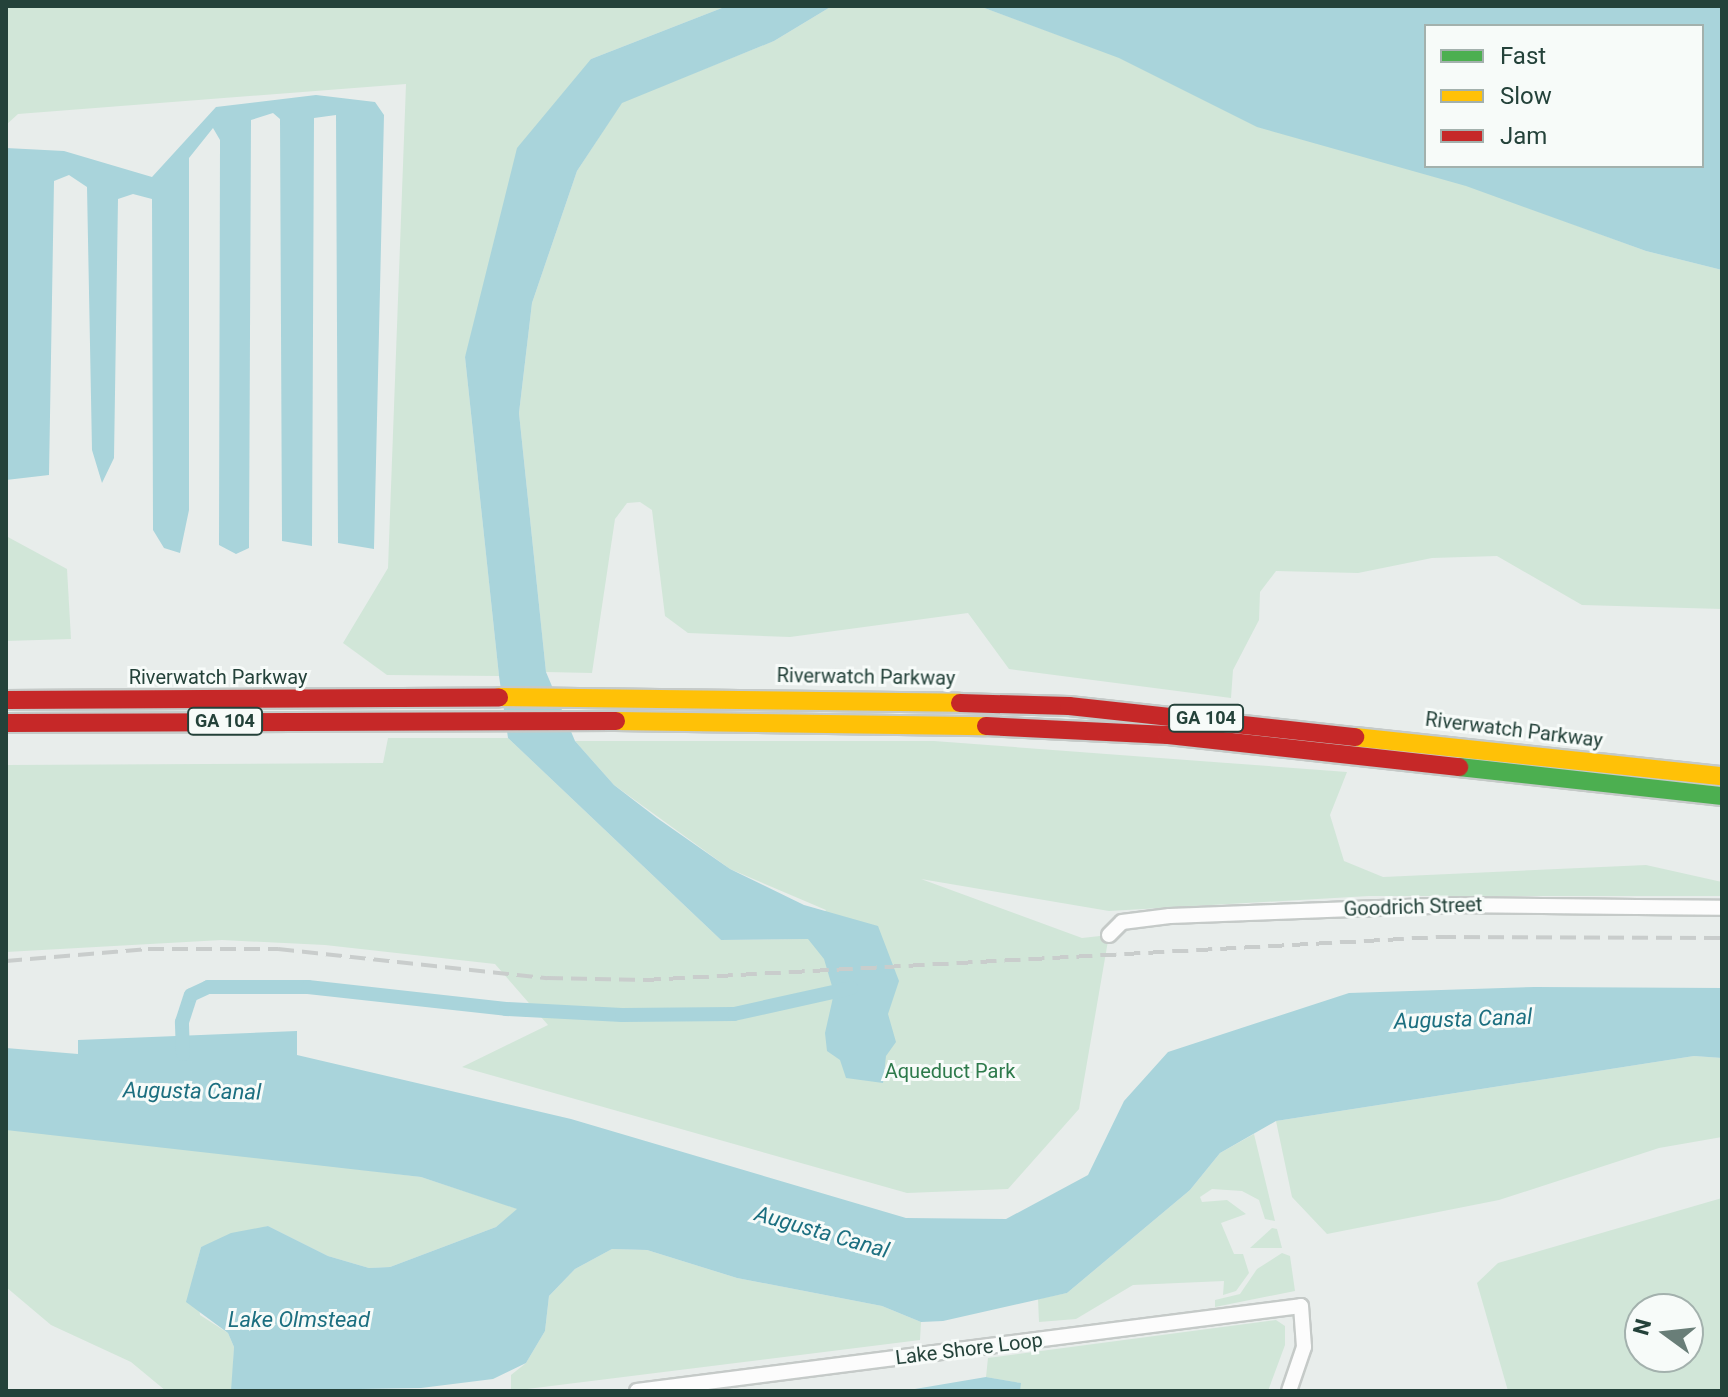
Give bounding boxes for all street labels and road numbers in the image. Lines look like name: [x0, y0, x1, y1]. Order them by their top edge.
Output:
street label: Riverwatch Parkway: [776, 663, 956, 691]
street label: Riverwatch Parkway: [129, 665, 307, 689]
road number: GA 104: [1168, 704, 1244, 732]
road number: GA 104: [187, 707, 263, 735]
street label: Riverwatch Parkway: [1424, 707, 1604, 753]
street label: Goodrich Street: [1343, 893, 1483, 921]
street label: Lake Shore Loop: [894, 1328, 1044, 1370]

